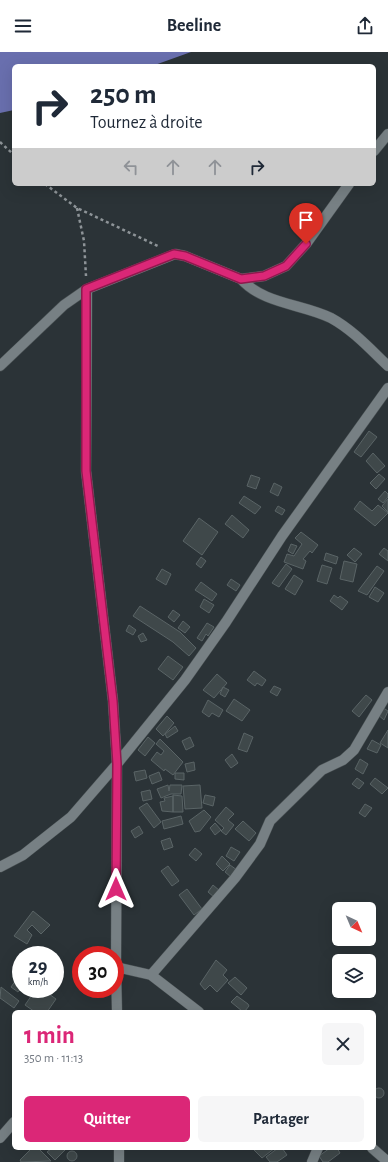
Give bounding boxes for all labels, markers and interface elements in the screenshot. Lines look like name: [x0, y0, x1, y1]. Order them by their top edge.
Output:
icon: menu: [12, 15, 34, 37]
icon: share: [354, 15, 376, 37]
text: Beeline: [167, 17, 221, 35]
icon: right: [24, 80, 76, 132]
text: 250 m: [90, 81, 157, 109]
text: Tournez à droite: [90, 114, 203, 132]
icon: left: [120, 156, 142, 178]
icon: ahead: [162, 156, 184, 178]
icon: ahead: [204, 156, 226, 178]
icon: right: [246, 156, 268, 178]
pin: [289, 203, 323, 244]
icon: arrive: [295, 209, 317, 231]
position arrow: [95, 868, 137, 910]
north arrow: [332, 902, 376, 946]
map controls: [332, 902, 376, 998]
speed limit sign: 30: [72, 946, 124, 998]
button: layers: [332, 954, 376, 998]
text: 29: [28, 957, 48, 977]
text: km/h: [28, 977, 48, 987]
button: close: [322, 1023, 364, 1065]
text: 1 min: [24, 1024, 75, 1048]
text: 350 m · 11:13: [24, 1052, 83, 1065]
button: Quitter: [24, 1096, 190, 1142]
button: Partager: [198, 1096, 364, 1142]

